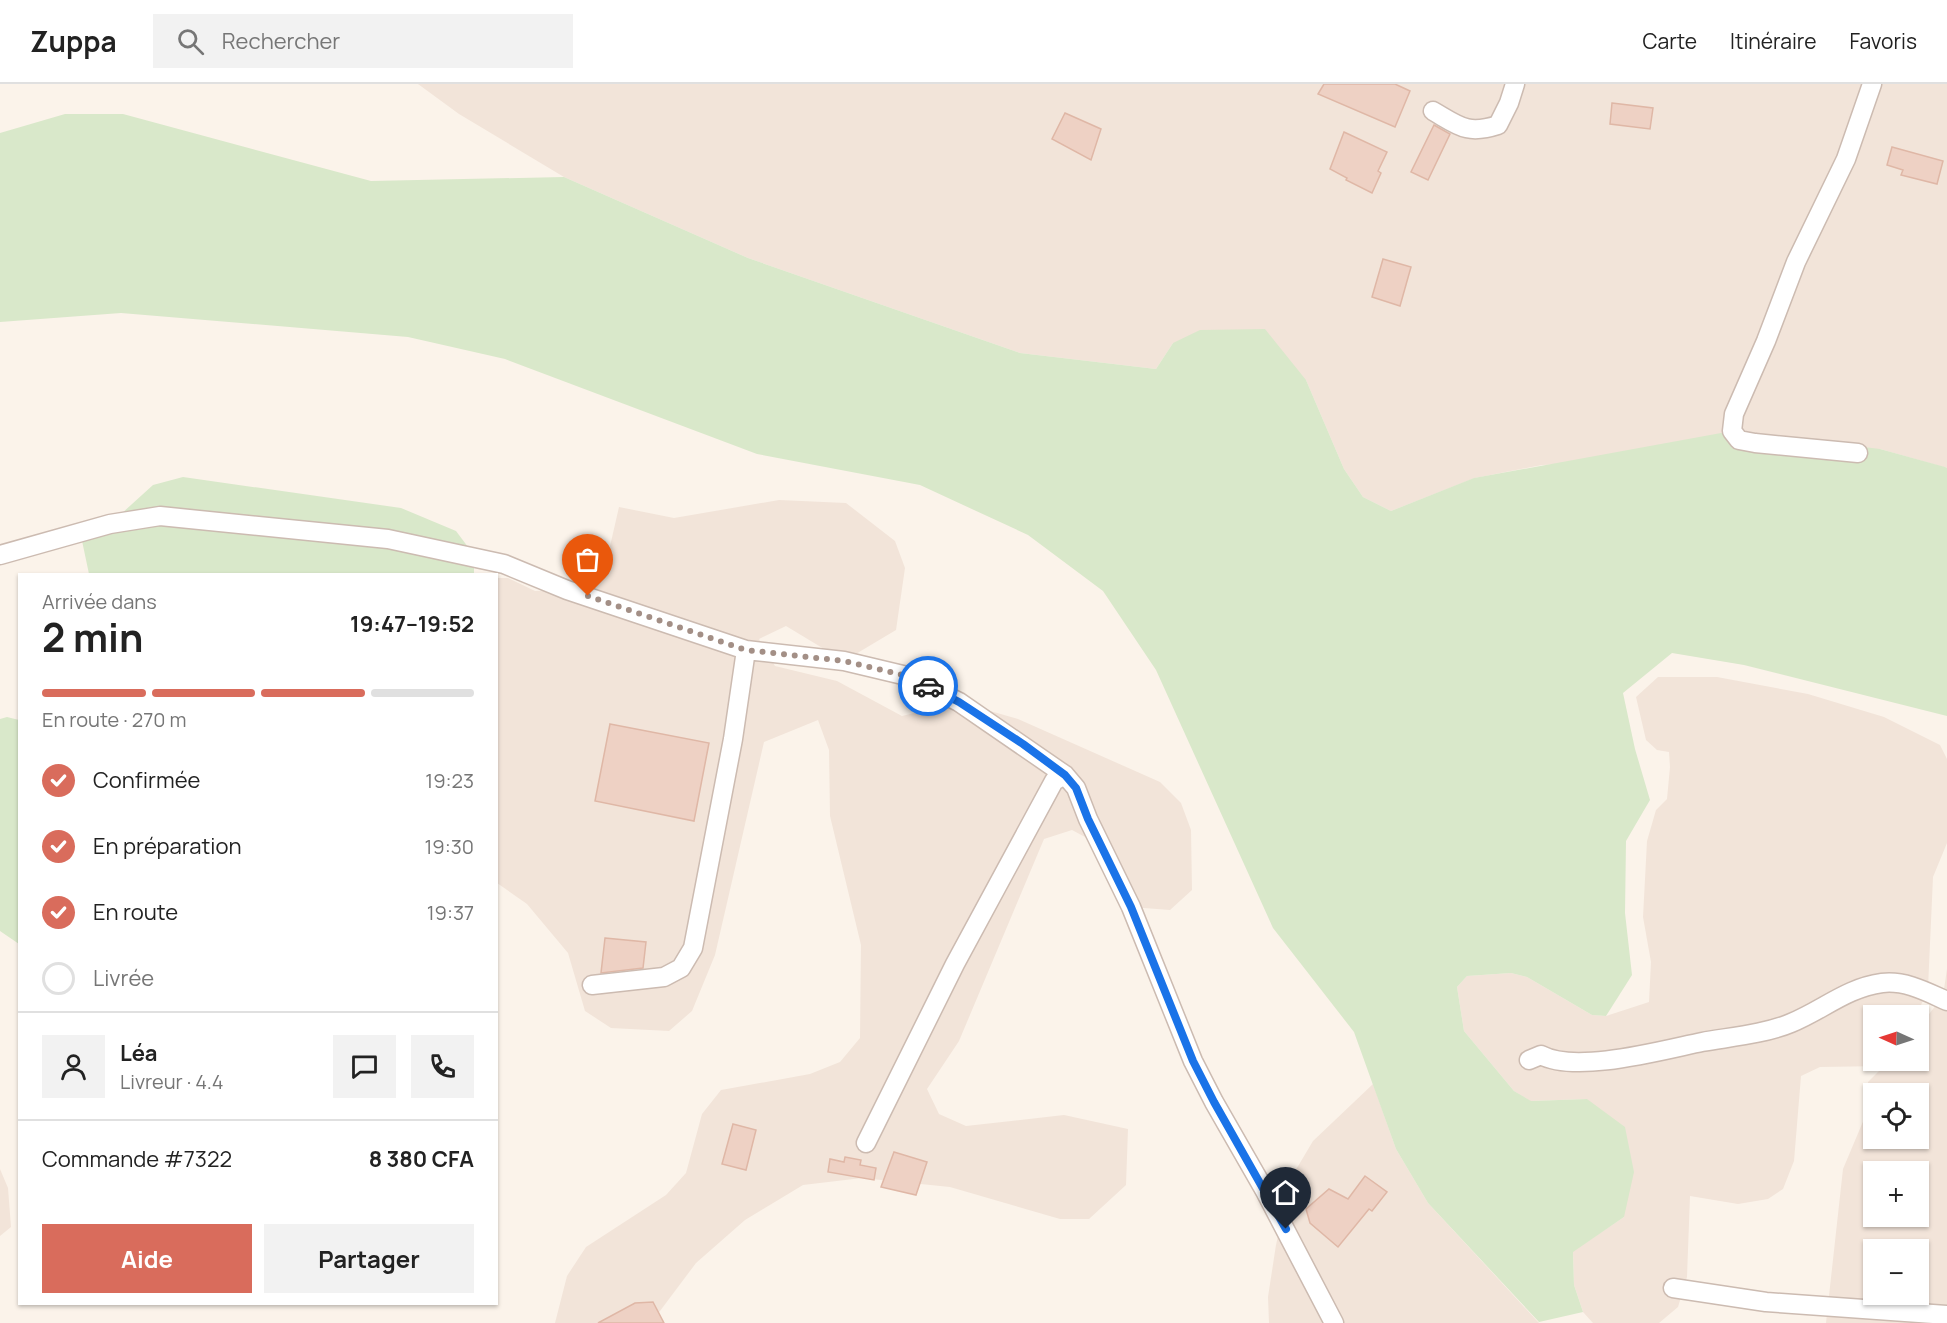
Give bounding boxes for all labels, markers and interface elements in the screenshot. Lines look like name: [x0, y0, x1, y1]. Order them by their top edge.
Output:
search box: [153, 14, 573, 68]
text: Zuppa: [30, 22, 117, 60]
icon: search: [174, 25, 207, 58]
text: Rechercher: [222, 26, 340, 56]
text: Carte: [1643, 27, 1697, 55]
text: Itinéraire: [1730, 27, 1816, 55]
text: Favoris: [1849, 27, 1917, 55]
pin: [562, 534, 613, 596]
icon: bag: [571, 543, 604, 576]
text: Arrivée dans: [42, 588, 157, 615]
text: 19:47–19:52: [350, 609, 474, 639]
text: 2 min: [42, 610, 143, 664]
courier: [898, 656, 958, 716]
icon: car: [912, 670, 945, 703]
text: En route · 270 m: [42, 706, 186, 733]
icon: check: [42, 764, 75, 797]
text: Confirmée: [93, 765, 200, 795]
text: 19:23: [425, 767, 474, 794]
icon: check: [42, 830, 75, 863]
text: En préparation: [93, 831, 241, 861]
text: 19:30: [425, 833, 474, 860]
icon: check: [42, 896, 75, 929]
text: En route: [93, 897, 178, 927]
text: 19:37: [427, 899, 474, 926]
text: Livrée: [93, 963, 154, 993]
north arrow: [1863, 1005, 1929, 1071]
map controls: [1863, 1005, 1929, 1305]
button: person: [42, 1035, 105, 1098]
button: chat: [333, 1035, 396, 1098]
button: phone: [411, 1035, 474, 1098]
text: Léa: [120, 1038, 157, 1068]
text: Livreur · 4.4: [120, 1068, 224, 1095]
button: locate: [1863, 1083, 1929, 1149]
text: Commande #7322: [42, 1144, 232, 1174]
text: 8 380 CFA: [369, 1144, 474, 1174]
button: +: [1863, 1161, 1929, 1227]
pin: [1260, 1167, 1311, 1229]
icon: home: [1269, 1176, 1302, 1209]
button: Aide: [42, 1224, 252, 1293]
button: Partager: [264, 1224, 474, 1293]
button: −: [1863, 1239, 1929, 1305]

